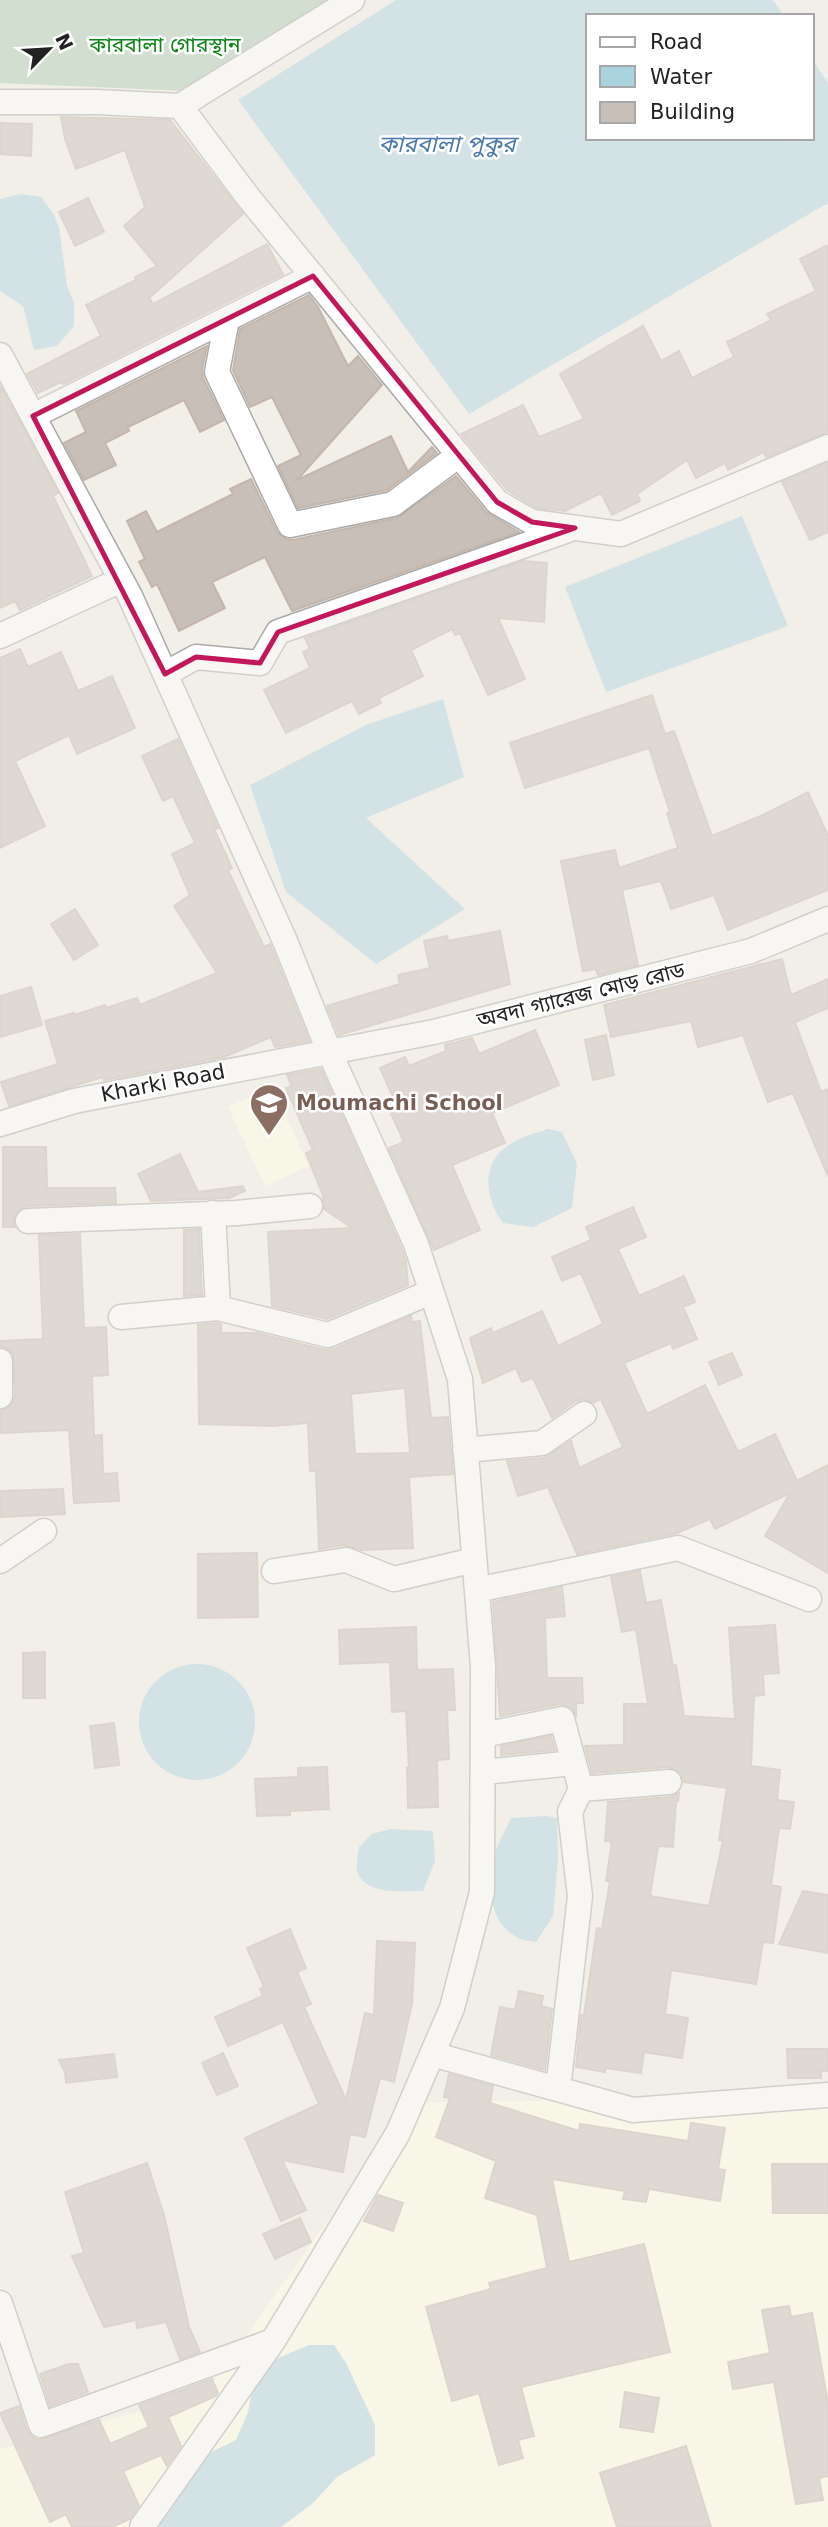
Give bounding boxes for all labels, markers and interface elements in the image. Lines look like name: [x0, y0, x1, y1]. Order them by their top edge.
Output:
north arrow: [14, 14, 84, 84]
legend: [586, 14, 814, 140]
text: N: [51, 30, 78, 54]
text: Road: [650, 30, 703, 54]
park label: কারবালা গোরস্থান: [88, 33, 241, 57]
text: Water: [650, 65, 712, 89]
text: Building: [650, 100, 735, 124]
water label: কারবালা পুকুর: [378, 131, 520, 158]
street label: অবদা গ্যারেজ মোড় রোড: [474, 957, 688, 1033]
street label: Kharki Road: [99, 1059, 227, 1107]
school or university icon: Moumachi School: [248, 1082, 290, 1137]
place label: Moumachi School: [296, 1091, 503, 1115]

